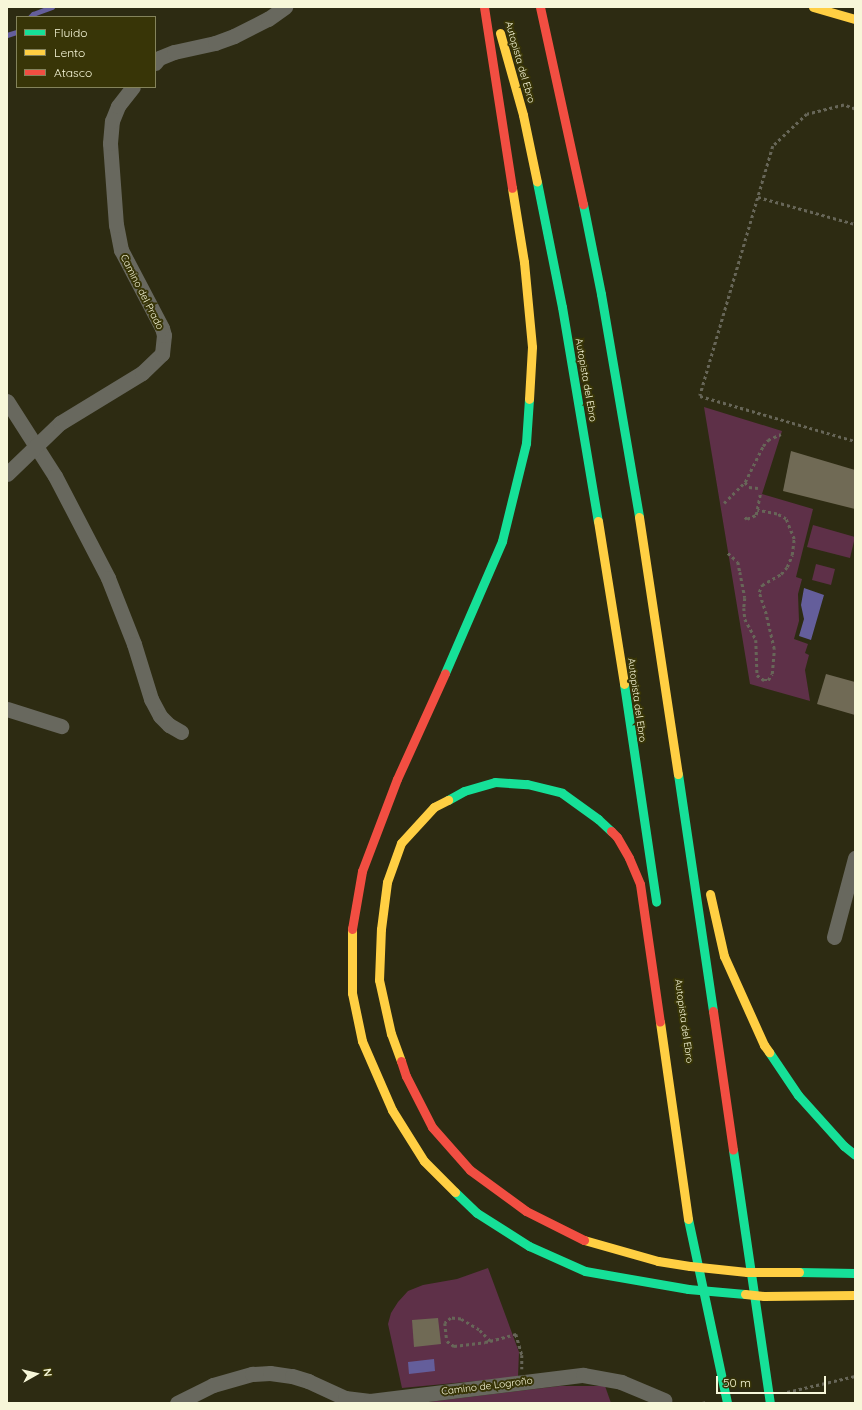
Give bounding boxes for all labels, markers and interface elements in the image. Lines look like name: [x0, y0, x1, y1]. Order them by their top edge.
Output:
legend: [16, 16, 156, 88]
street label: Autopista del Ebro: [503, 20, 537, 104]
text: Fluido: [54, 25, 87, 40]
text: Lento: [54, 45, 85, 60]
text: Atasco: [54, 65, 92, 80]
street label: Camino del Prado: [118, 252, 166, 332]
street label: Autopista del Ebro: [573, 337, 599, 423]
street label: Autopista del Ebro: [625, 657, 649, 743]
street label: Autopista del Ebro: [672, 978, 696, 1064]
north arrow: [16, 1354, 56, 1394]
text: N: [40, 1367, 55, 1377]
scale bar: [718, 1368, 828, 1394]
street label: Camino de Logroño: [441, 1374, 533, 1398]
text: 50 m: [723, 1375, 751, 1390]

